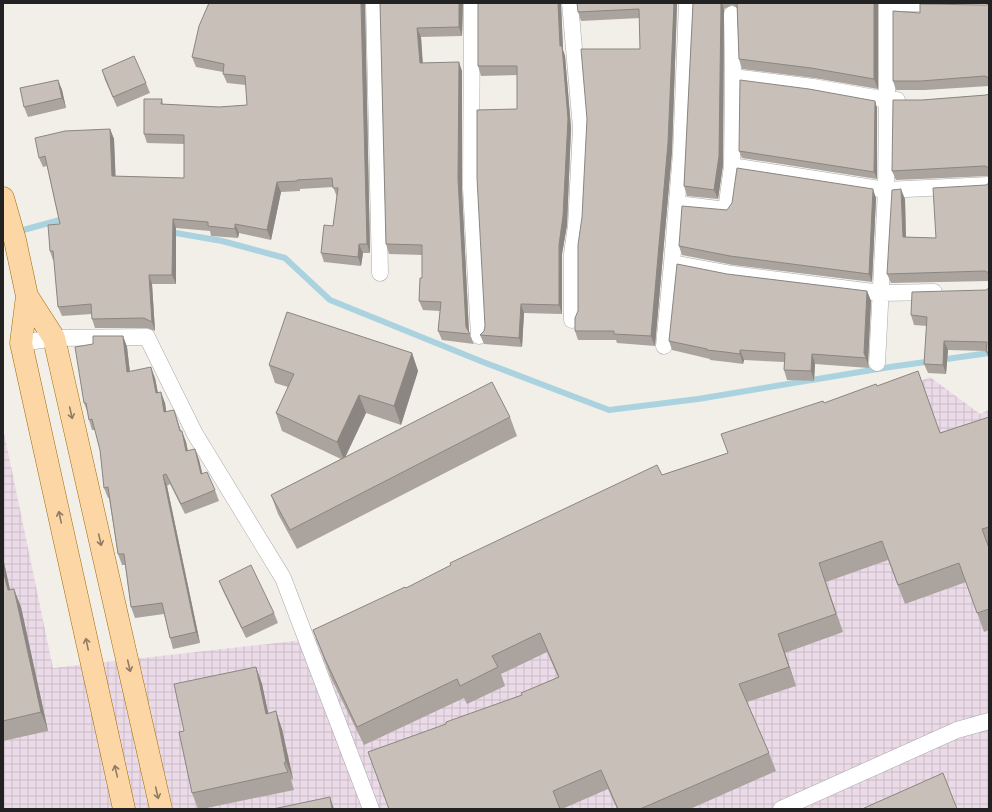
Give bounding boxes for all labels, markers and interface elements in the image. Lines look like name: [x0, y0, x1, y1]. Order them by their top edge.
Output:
one-way arrow: [68, 406, 76, 419]
one-way arrow: [55, 511, 63, 524]
one-way arrow: [96, 533, 104, 546]
one-way arrow: [82, 638, 90, 651]
one-way arrow: [125, 660, 133, 673]
one-way arrow: [111, 765, 119, 778]
one-way arrow: [154, 786, 162, 799]

